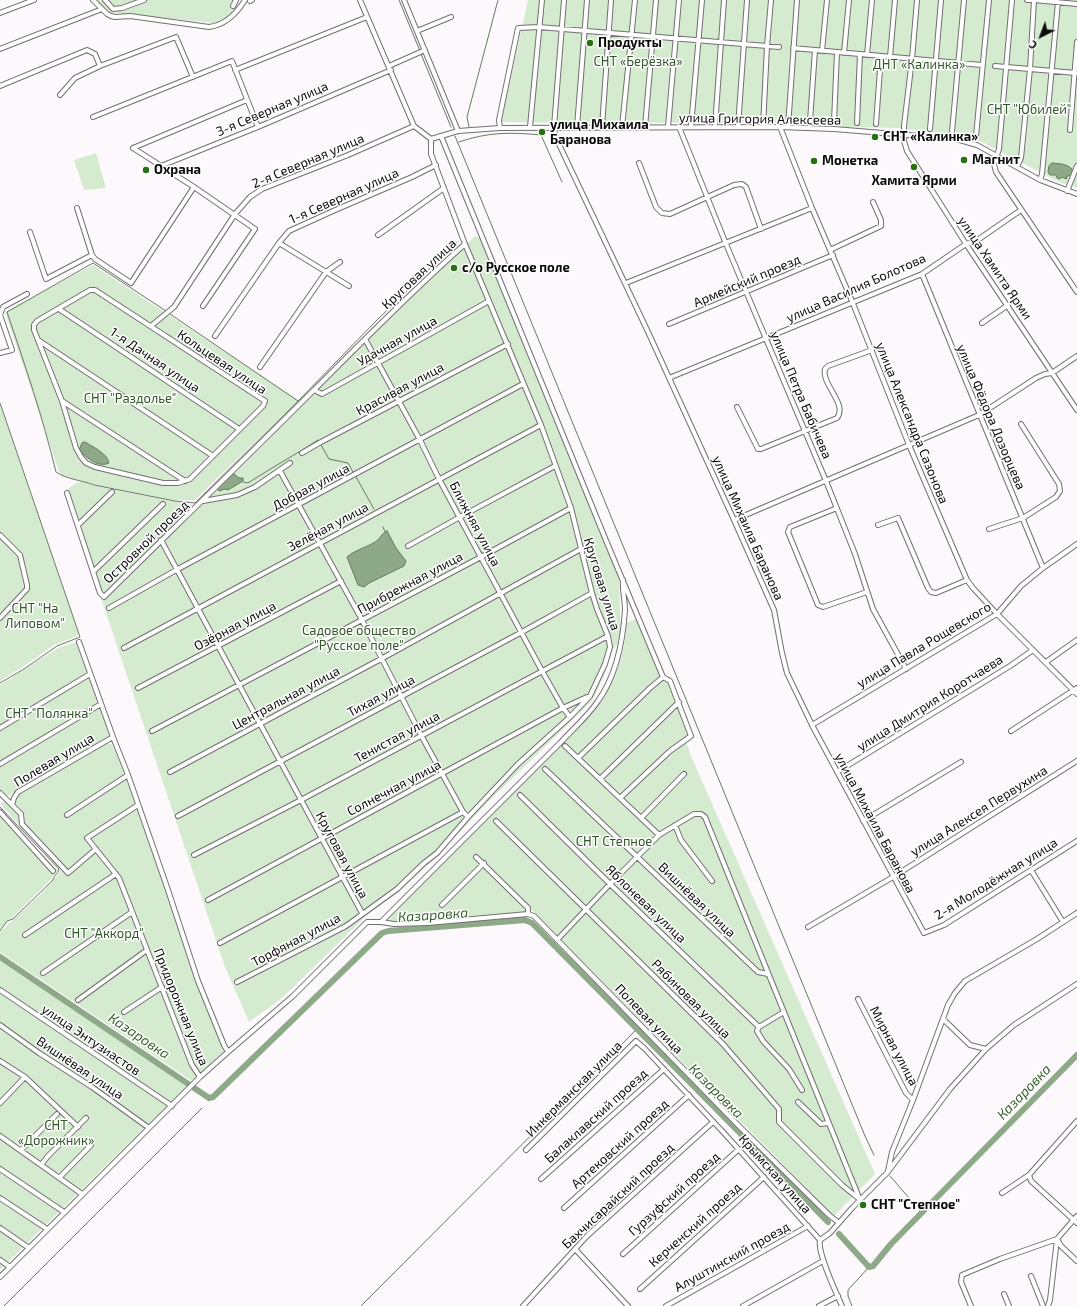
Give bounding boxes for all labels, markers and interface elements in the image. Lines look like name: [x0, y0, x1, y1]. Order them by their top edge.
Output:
north arrow: [1021, 16, 1061, 56]
place label: Продукты: [598, 35, 662, 51]
marker: Продукты: [585, 38, 595, 48]
text: С: [1026, 38, 1039, 52]
park label: СНТ «Берёзка»: [593, 54, 683, 70]
park label: ДНТ «Калинка»: [873, 57, 965, 73]
street label: 3-я Северная улица: [214, 78, 330, 140]
park label: СНТ "Юбилей": [987, 102, 1071, 118]
street label: улица Григория Алексеева: [679, 110, 841, 128]
place label: улица Михаила Баранова: [550, 117, 649, 148]
marker: улица Михаила Баранова: [537, 127, 547, 137]
place label: СНТ «Калинка»: [883, 129, 978, 145]
street label: 2-я Северная улица: [250, 130, 366, 192]
marker: СНТ «Калинка»: [870, 132, 880, 142]
place label: Магнит: [972, 152, 1020, 168]
place label: Монетка: [822, 153, 878, 169]
marker: Магнит: [959, 155, 969, 165]
marker: Монетка: [809, 156, 819, 166]
place label: Охрана: [154, 162, 201, 178]
marker: Хамита Ярми: [909, 162, 919, 172]
marker: Охрана: [141, 165, 151, 175]
street label: 1-я Северная улица: [287, 165, 401, 227]
place label: Хамита Ярми: [871, 173, 957, 189]
street label: улица Хамита Ярми: [955, 213, 1035, 323]
street label: Круговая улица: [379, 235, 459, 313]
street label: улица Василия Болотова: [784, 250, 928, 326]
street label: Армейский проезд: [691, 251, 803, 311]
place label: с/о Русское поле: [462, 260, 570, 276]
marker: с/о Русское поле: [449, 263, 459, 273]
street label: Удачная улица: [354, 313, 440, 369]
street label: 1-я Дачная улица: [107, 324, 203, 396]
street label: Кольцевая улица: [174, 326, 270, 398]
street label: улица Петра Бабичева: [767, 329, 835, 461]
street label: улица Александра Сазонова: [872, 340, 952, 506]
street label: улица Фёдора Дозорцева: [953, 342, 1029, 492]
street label: Красивая улица: [353, 359, 447, 419]
park label: СНТ "Раздолье": [84, 391, 176, 407]
street label: улица Михаила Баранова: [709, 453, 787, 603]
street label: Добрая улица: [270, 460, 352, 514]
street label: Ближняя улица: [446, 479, 504, 569]
street label: Островной проезд: [100, 497, 192, 587]
street label: Зелёная улица: [285, 499, 371, 555]
street label: Круговая улица: [580, 536, 624, 632]
street label: Прибрежная улица: [355, 549, 465, 617]
street label: Озёрная улица: [191, 598, 279, 654]
street label: улица Павла Рощевского: [854, 599, 994, 691]
park label: СНТ "На Липовом": [5, 601, 65, 632]
park label: Садовое общество "Русское поле": [302, 623, 416, 654]
street label: улица Дмитрия Коротчаева: [854, 652, 1006, 754]
street label: Центральная улица: [229, 663, 343, 733]
street label: Тихая улица: [344, 672, 418, 720]
park label: СНТ "Полянка": [5, 706, 93, 722]
street label: Тенистая улица: [352, 708, 442, 766]
street label: Полевая улица: [11, 730, 97, 790]
street label: улица Михаила Баранова: [831, 750, 919, 896]
street label: Солнечная улица: [344, 757, 444, 819]
street label: улица Алексея Первухина: [908, 762, 1050, 860]
street label: Круговая улица: [313, 809, 371, 901]
park label: СНТ Степное: [576, 834, 652, 850]
street label: 2-я Молодёжная улица: [932, 835, 1060, 923]
street label: Вишнёвая улица: [655, 859, 739, 941]
street label: Яблоневая улица: [603, 862, 689, 946]
water label: Казаровка: [397, 904, 469, 926]
street label: Торфяная улица: [249, 910, 343, 970]
park label: СНТ "Аккорд": [64, 926, 144, 942]
street label: Придорожная улица: [150, 946, 212, 1068]
street label: Рябиновая улица: [648, 956, 734, 1042]
street label: Полевая улица: [612, 981, 686, 1057]
street label: улица Энтузиастов: [39, 1001, 143, 1079]
street label: Мирная улица: [867, 1004, 921, 1088]
water label: Казаровка: [105, 1009, 173, 1063]
street label: Вишнёвая улица: [34, 1033, 126, 1103]
street label: Инкерманская улица: [523, 1038, 625, 1140]
water label: Казаровка: [685, 1060, 747, 1122]
water label: Казаровка: [993, 1061, 1055, 1123]
street label: Балаклавский проезд: [541, 1066, 651, 1166]
street label: Артековский проезд: [568, 1096, 672, 1192]
park label: СНТ «Дорожник»: [18, 1118, 94, 1149]
street label: Крымская улица: [735, 1131, 815, 1217]
street label: Бахчисарайский проезд: [559, 1140, 677, 1252]
street label: Гурзуфский проезд: [625, 1149, 723, 1239]
street label: Керченский проезд: [646, 1179, 744, 1271]
place label: СНТ "Степное": [871, 1197, 960, 1213]
marker: СНТ "Степное": [858, 1200, 868, 1210]
street label: Алуштинский проезд: [672, 1219, 792, 1295]

